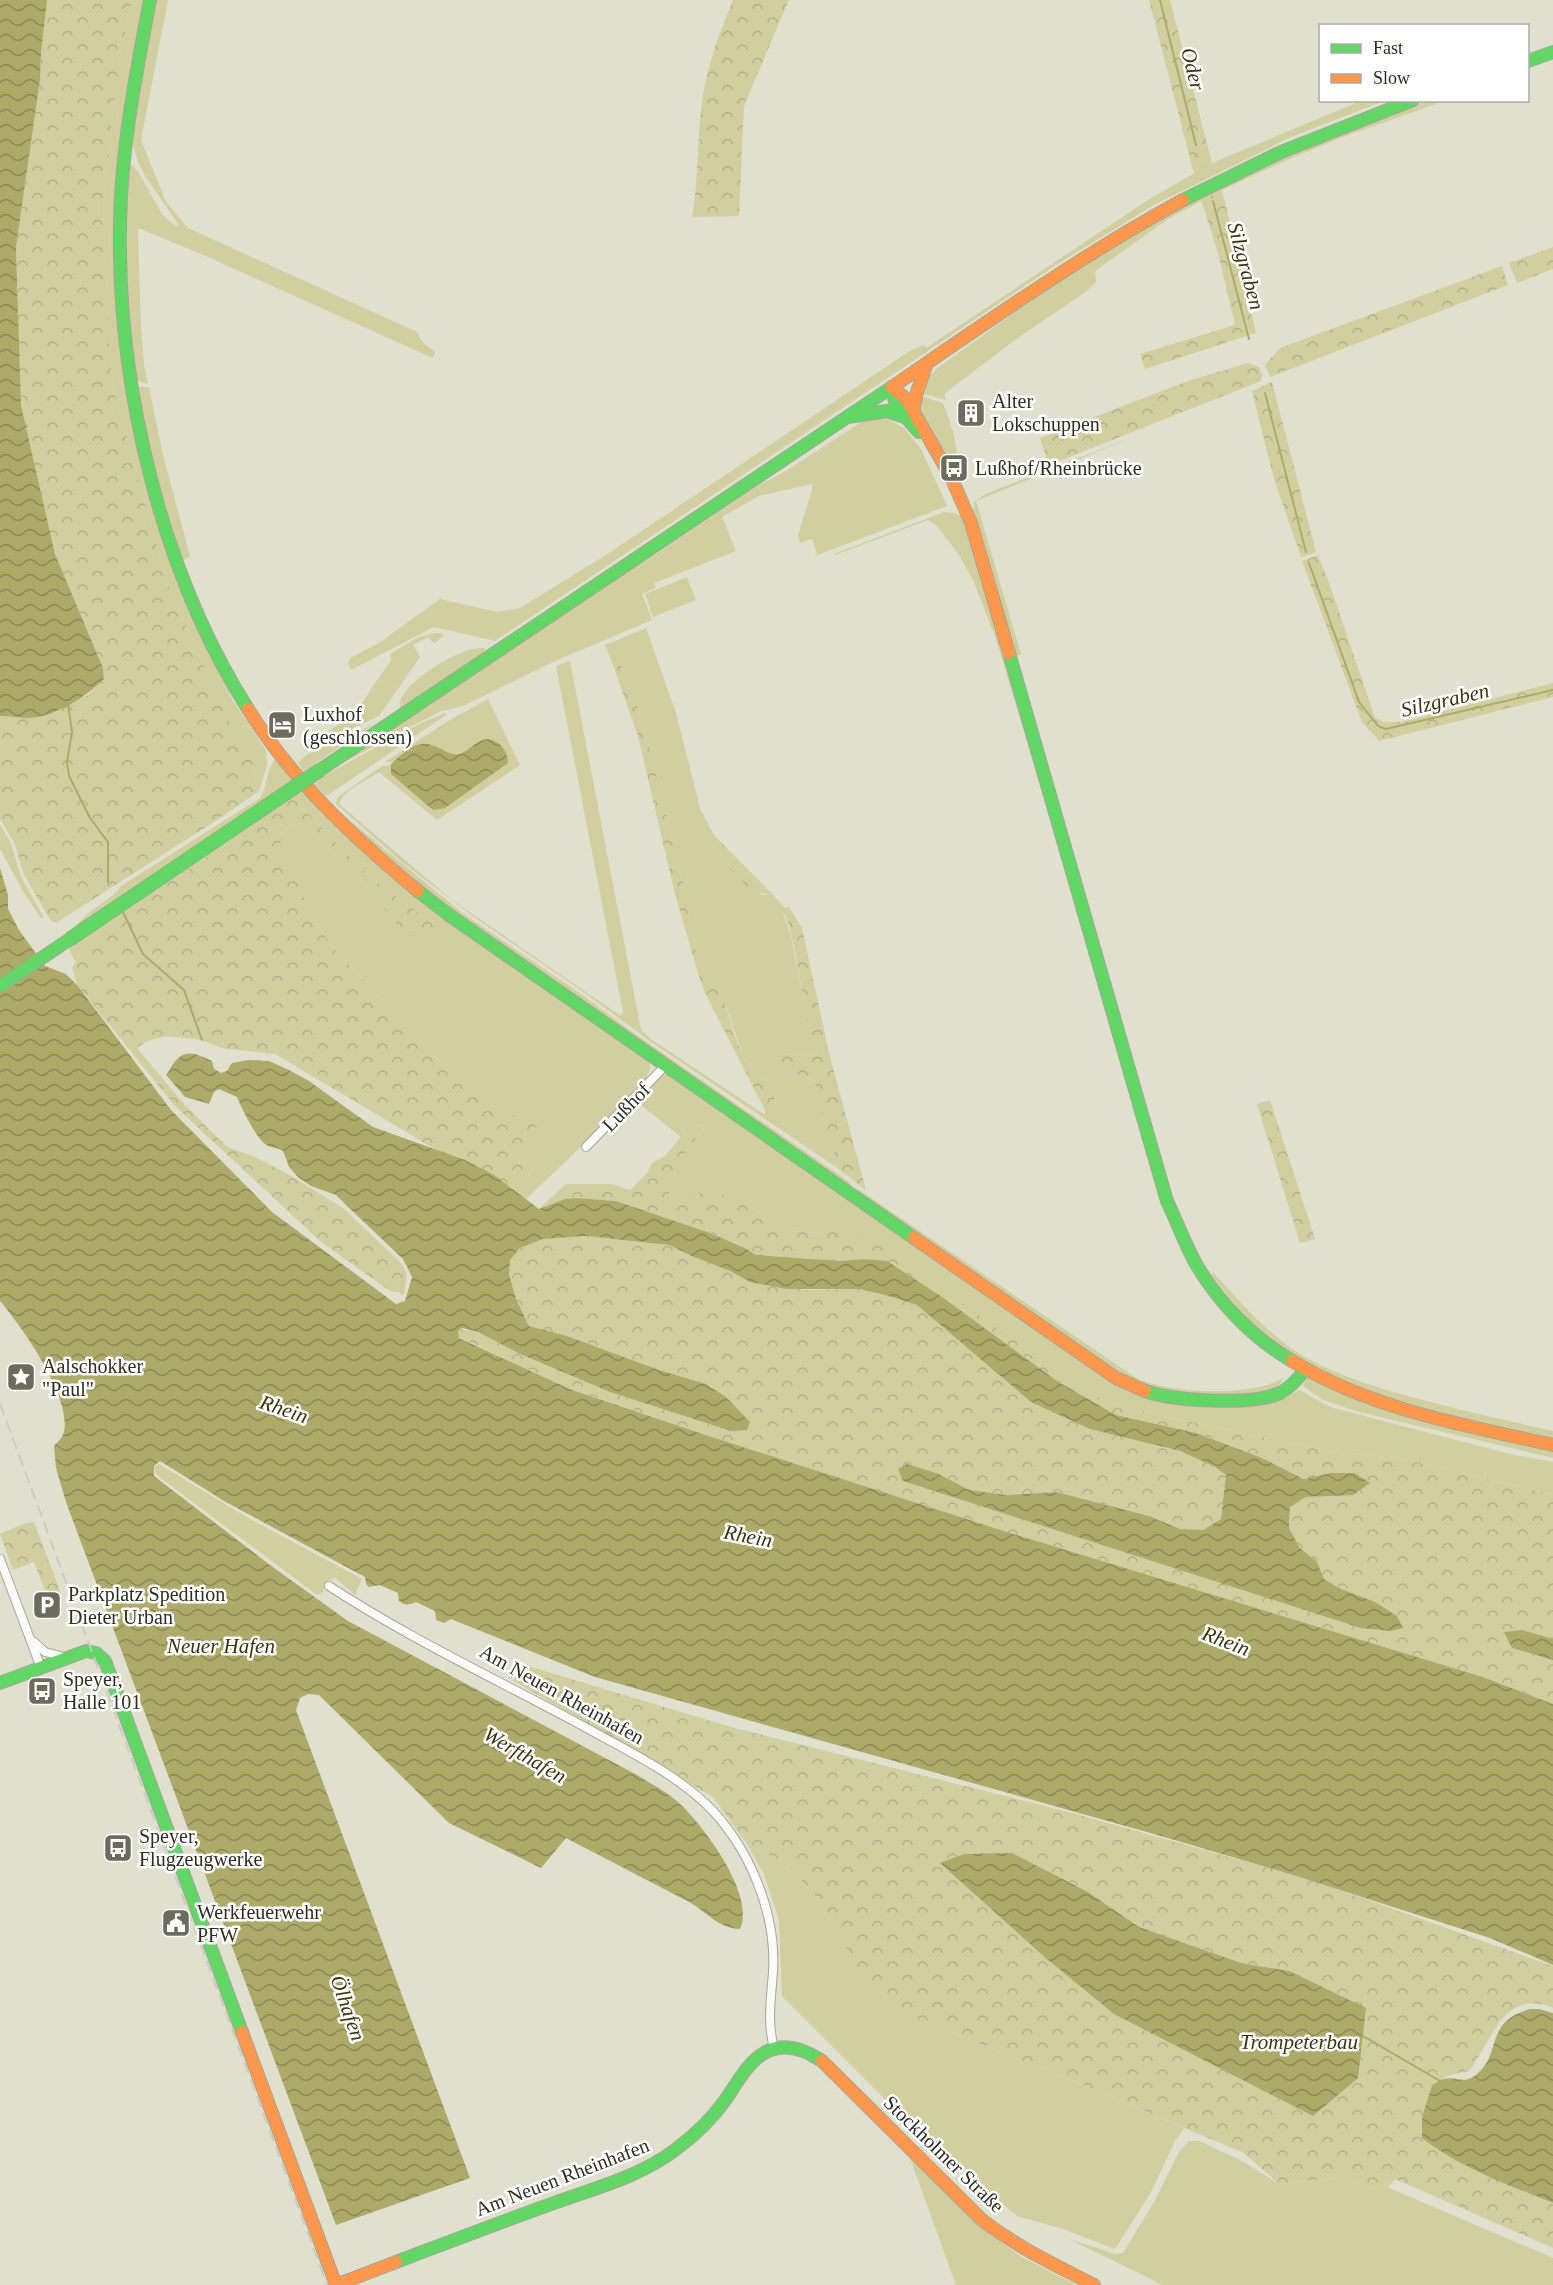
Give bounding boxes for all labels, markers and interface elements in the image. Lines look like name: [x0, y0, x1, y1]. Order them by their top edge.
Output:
legend: [1319, 24, 1529, 102]
text: Fast: [1373, 38, 1403, 58]
water label: Oder: [1176, 45, 1210, 94]
text: Slow: [1373, 68, 1410, 88]
water label: Silzgraben: [1223, 220, 1269, 312]
place label: Alter Lokschuppen: [992, 390, 1100, 436]
building icon: Alter Lokschuppen: [955, 397, 987, 429]
bus stop icon: Lußhof/Rheinbrücke: [938, 452, 970, 484]
place label: Lußhof/Rheinbrücke: [975, 457, 1142, 479]
water label: Silzgraben: [1399, 678, 1491, 722]
place label: Luxhof (geschlossen): [303, 703, 412, 749]
hotel icon: Luxhof (geschlossen): [266, 709, 298, 741]
street label: Lußhof: [598, 1078, 655, 1136]
place label: Aalschokker "Paul": [42, 1355, 143, 1400]
place icon: Aalschokker "Paul": [5, 1361, 37, 1393]
water label: Rhein: [256, 1389, 311, 1428]
water label: Rhein: [721, 1519, 774, 1552]
place label: Parkplatz Spedition Dieter Urban: [68, 1583, 225, 1628]
parking icon: Parkplatz Spedition Dieter Urban: [31, 1589, 63, 1621]
water label: Rhein: [1198, 1621, 1253, 1661]
water label: Neuer Hafen: [166, 1634, 275, 1658]
street label: Am Neuen Rheinhafen: [476, 1640, 648, 1748]
place label: Speyer, Halle 101: [63, 1668, 141, 1713]
bus stop icon: Speyer, Halle 101: [26, 1675, 58, 1707]
water label: Werfthafen: [479, 1722, 571, 1788]
place label: Speyer, Flugzeugwerke: [139, 1825, 262, 1871]
bus stop icon: Speyer, Flugzeugwerke: [102, 1832, 134, 1864]
place label: Werkfeuerwehr PFW: [197, 1901, 321, 1946]
public building icon: Werkfeuerwehr PFW: [160, 1907, 192, 1939]
water label: Ölhafen: [326, 1972, 370, 2044]
water label: Trompeterbau: [1240, 2030, 1358, 2054]
street label: Stockholmer Straße: [879, 2091, 1009, 2217]
street label: Am Neuen Rheinhafen: [472, 2134, 652, 2220]

